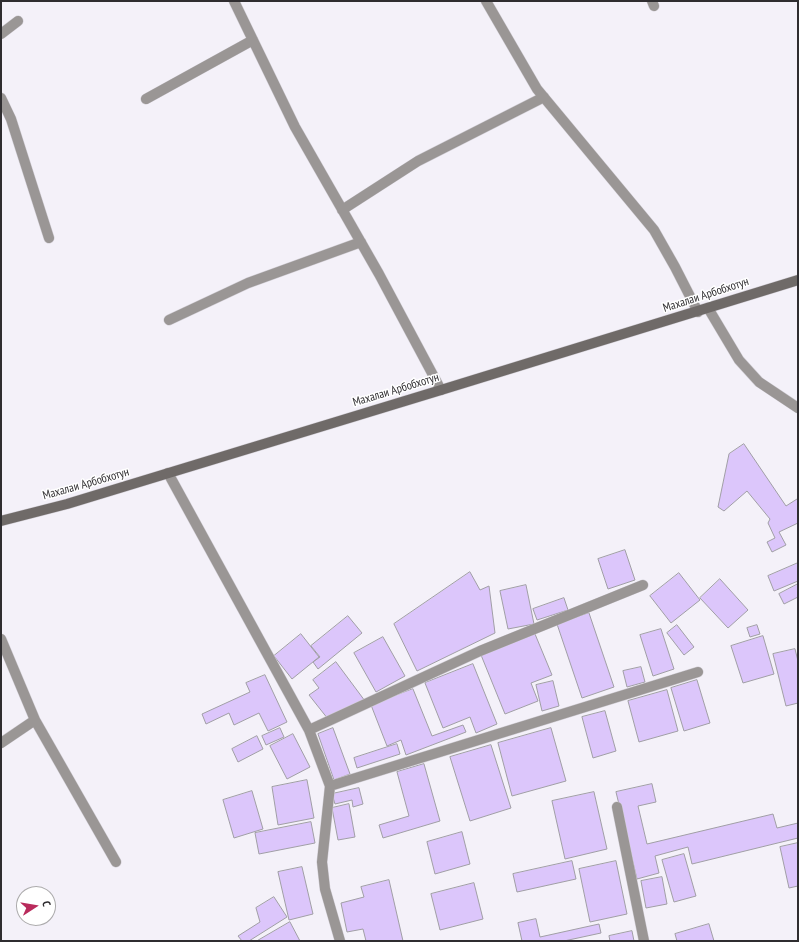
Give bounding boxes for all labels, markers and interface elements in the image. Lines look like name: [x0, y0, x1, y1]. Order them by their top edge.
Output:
street label: Махалаи Арбобхотун: [661, 274, 751, 316]
street label: Махалаи Арбобхотун: [351, 370, 441, 410]
street label: Махалаи Арбобхотун: [41, 465, 131, 503]
north arrow: [16, 886, 56, 926]
text: С: [39, 900, 54, 908]

